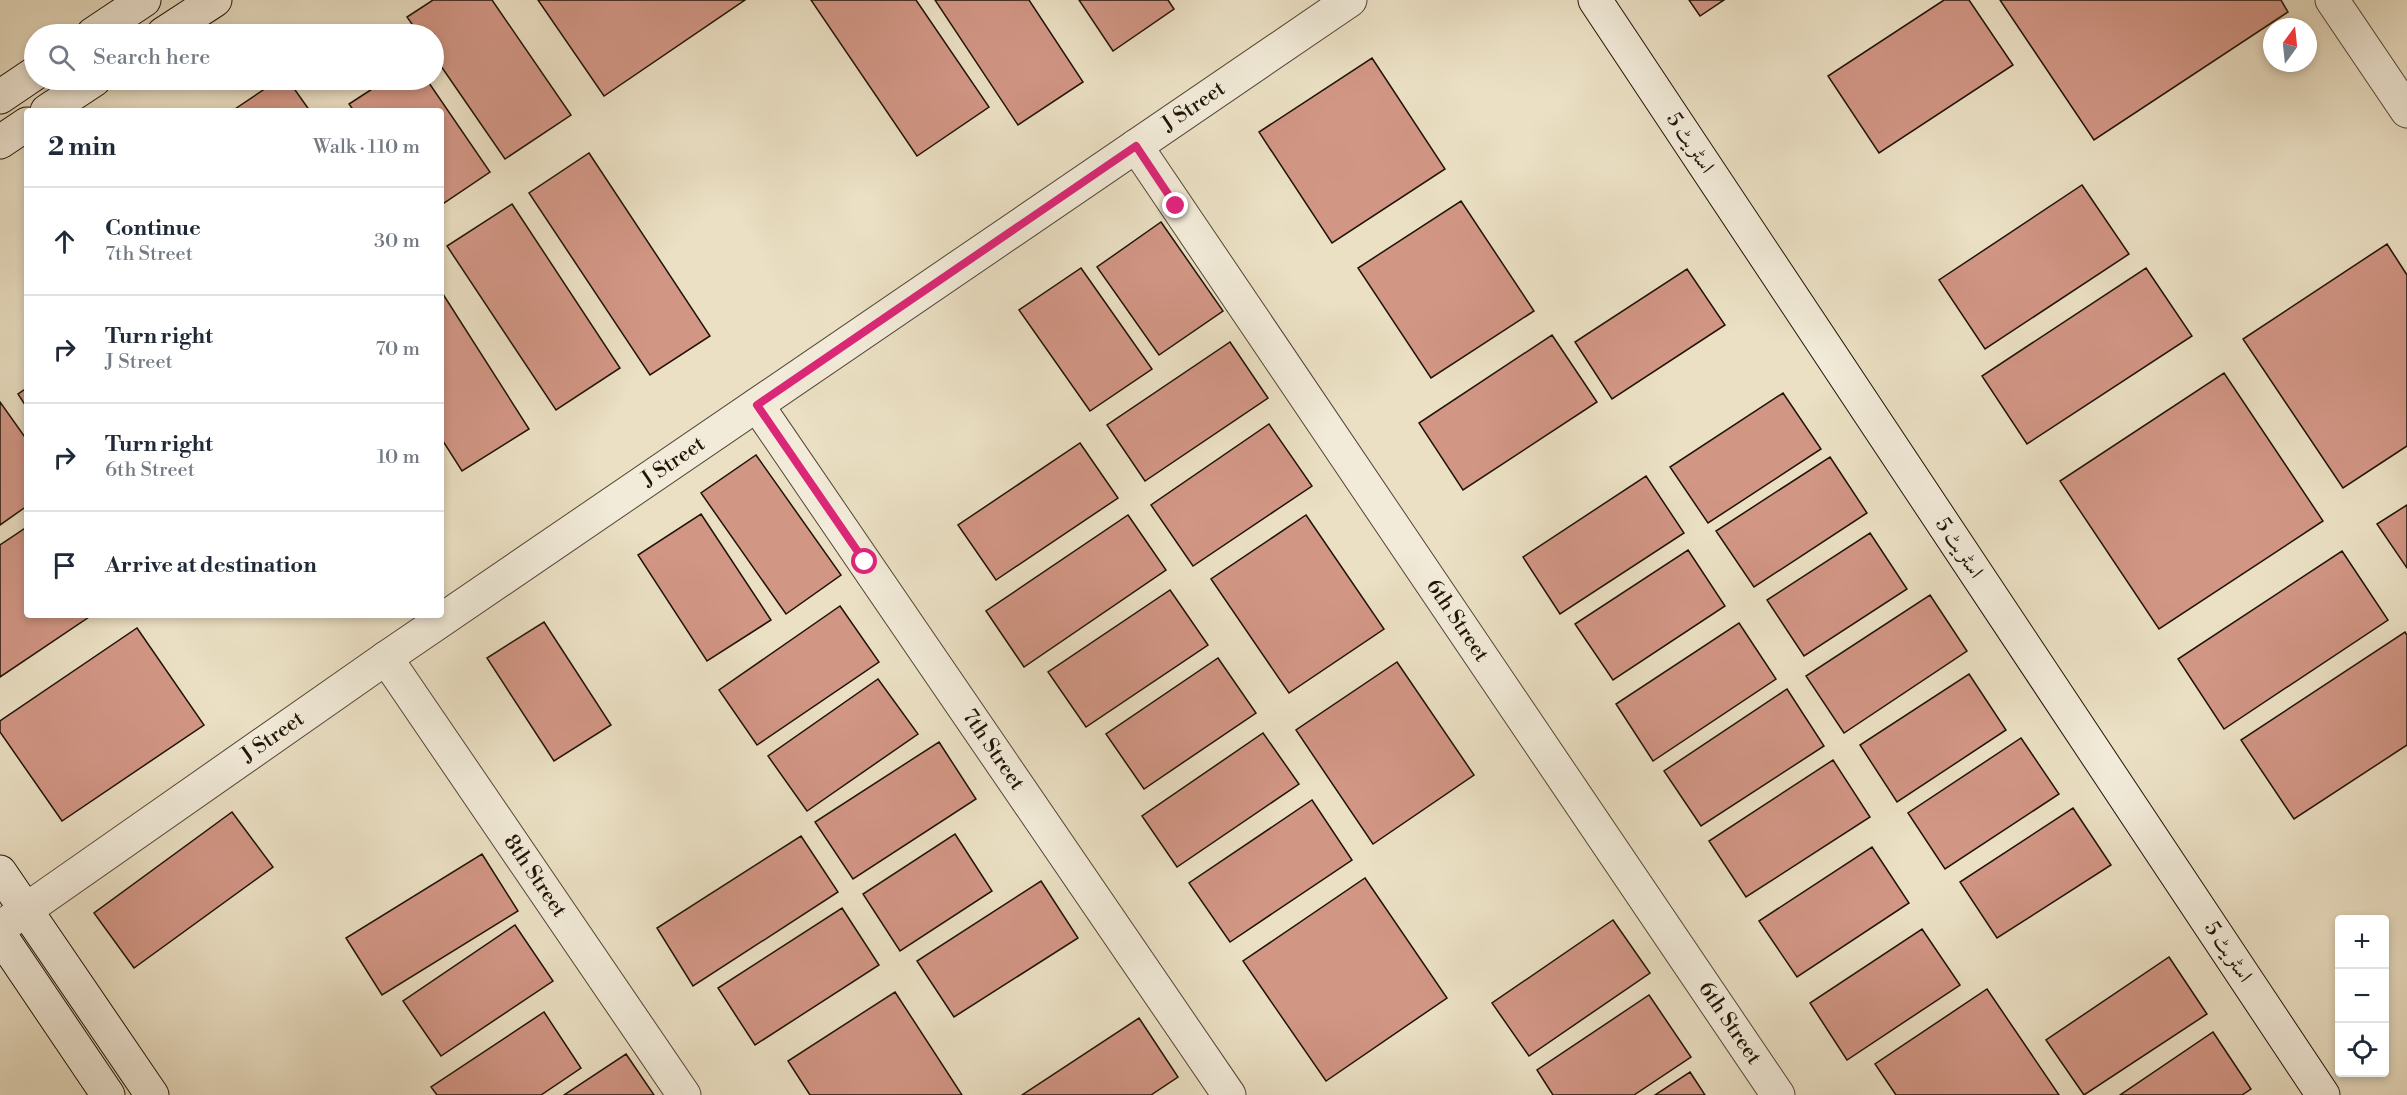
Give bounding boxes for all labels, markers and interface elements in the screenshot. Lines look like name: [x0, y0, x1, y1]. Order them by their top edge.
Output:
north arrow: [2263, 18, 2317, 72]
search box: [24, 24, 444, 90]
icon: search: [45, 41, 78, 74]
text: Search here: [93, 44, 210, 71]
street label: J Street: [1156, 76, 1231, 138]
street label: اسٹریٹ 5: [1660, 108, 1720, 178]
text: 2 min: [48, 131, 116, 163]
text: Walk · 110 m: [313, 135, 420, 160]
route end: [1162, 192, 1188, 218]
text: Continue: [105, 215, 201, 242]
icon: ahead: [48, 225, 81, 258]
text: 30 m: [374, 229, 420, 254]
text: 7th Street: [105, 242, 193, 267]
text: Turn right: [105, 323, 213, 350]
icon: right: [48, 333, 81, 366]
text: 70 m: [376, 337, 420, 362]
text: J Street: [105, 350, 173, 375]
text: Turn right: [105, 431, 213, 458]
street label: J Street: [636, 431, 711, 493]
icon: right: [48, 441, 81, 474]
text: 10 m: [377, 445, 420, 470]
text: 6th Street: [105, 458, 195, 483]
street label: اسٹریٹ 5: [1929, 513, 1989, 583]
route start: [851, 548, 877, 574]
icon: arrive: [48, 549, 81, 582]
text: Arrive at destination: [105, 552, 317, 579]
street label: 6th Street: [1420, 574, 1495, 667]
street label: 7th Street: [956, 705, 1030, 796]
street label: J Street: [235, 706, 310, 769]
street label: 8th Street: [497, 830, 572, 923]
map controls: [2335, 915, 2389, 1077]
button: +: [2335, 915, 2389, 969]
street label: اسٹریٹ 5: [2198, 917, 2258, 987]
button: −: [2335, 969, 2389, 1023]
street label: 6th Street: [1692, 977, 1767, 1070]
button: locate: [2335, 1023, 2389, 1077]

